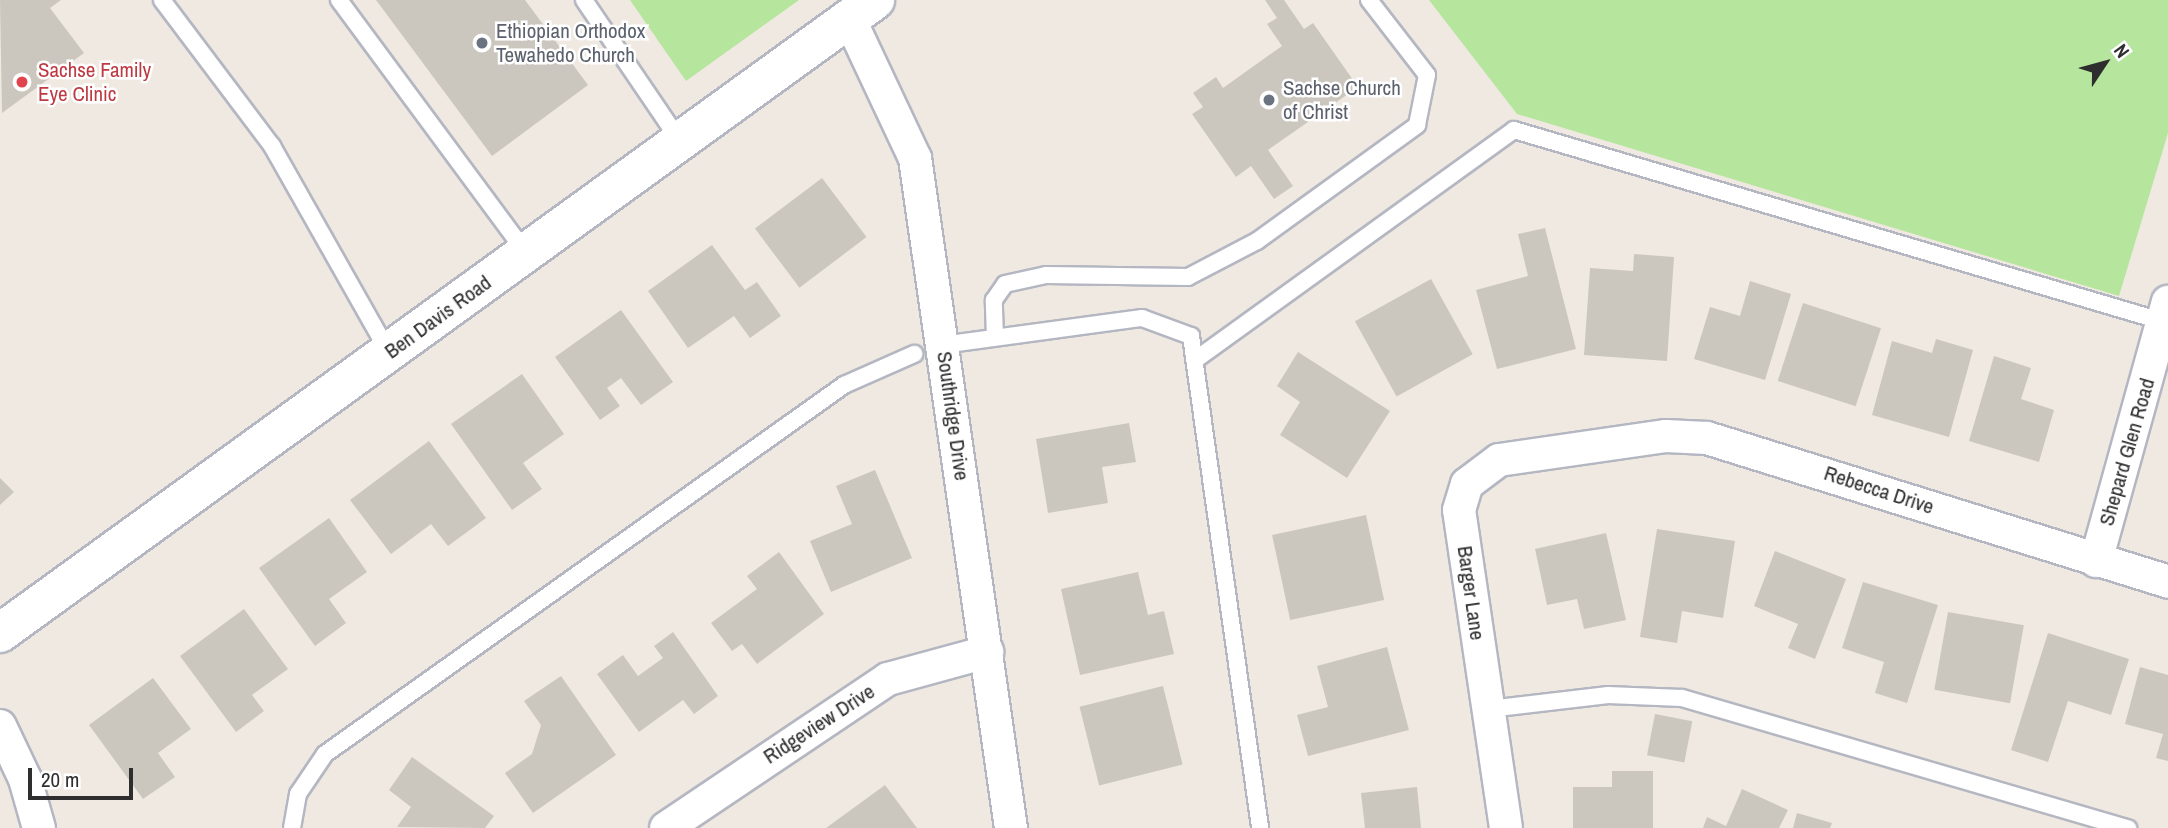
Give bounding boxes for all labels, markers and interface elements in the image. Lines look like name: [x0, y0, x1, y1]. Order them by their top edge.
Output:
place label: Ethiopian Orthodox Tewahedo Church: [496, 18, 645, 68]
north arrow: [2070, 28, 2140, 98]
marker: Ethiopian Orthodox Tewahedo Church: [474, 35, 490, 51]
text: N: [2108, 38, 2136, 63]
place label: Sachse Family Eye Clinic: [38, 57, 151, 107]
marker: Sachse Family Eye Clinic: [12, 72, 32, 92]
place label: Sachse Church of Christ: [1283, 75, 1401, 125]
marker: Sachse Church of Christ: [1261, 92, 1277, 108]
street label: Ben Davis Road: [380, 270, 496, 364]
street label: Southridge Drive: [931, 350, 975, 482]
street label: Shepard Glen Road: [2094, 375, 2160, 529]
street label: Rebecca Drive: [1821, 460, 1937, 520]
street label: Barger Lane: [1452, 544, 1490, 642]
street label: Ridgeview Drive: [759, 679, 879, 769]
scale bar: [32, 754, 136, 798]
text: 20 m: [41, 765, 79, 794]

